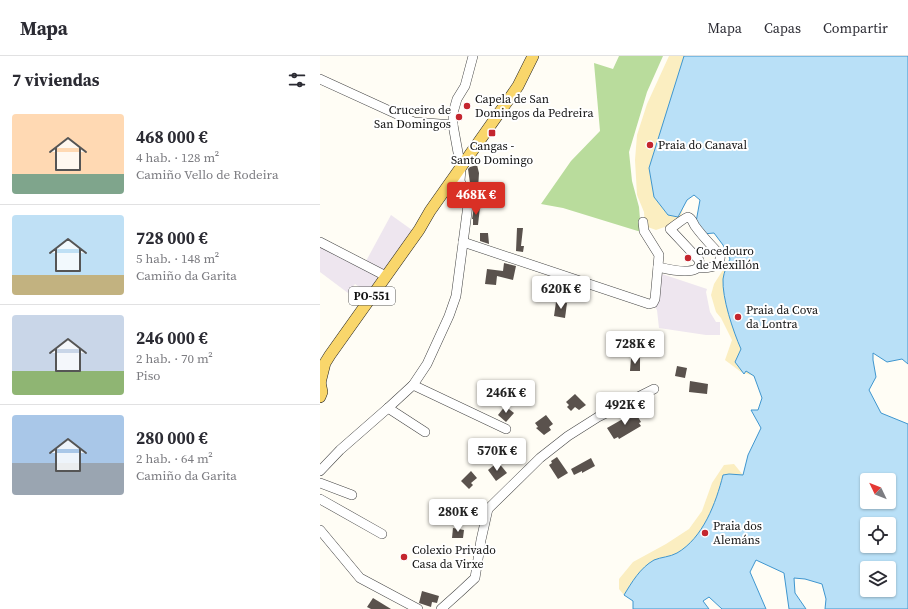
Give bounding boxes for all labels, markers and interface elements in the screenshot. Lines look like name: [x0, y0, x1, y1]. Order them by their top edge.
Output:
text: Mapa: [20, 15, 68, 41]
text: Mapa: [707, 18, 742, 38]
text: Capas: [764, 18, 801, 38]
text: Compartir: [823, 18, 888, 38]
text: 7 viviendas: [12, 68, 99, 92]
icon: filters: [286, 69, 308, 91]
place label: Capela de San Domingos da Pedreira: [475, 91, 594, 121]
marker: Capela de San Domingos da Pedreira: [462, 101, 472, 111]
place label: Cruceiro de San Domingos: [374, 102, 451, 132]
marker: Cruceiro de San Domingos: [454, 112, 464, 122]
text: 468 000 €: [136, 125, 208, 149]
marker: Cangas - Santo Domingo: [487, 128, 497, 138]
icon: home: [44, 130, 92, 178]
place label: Praia do Canaval: [658, 137, 747, 153]
place label: Cangas - Santo Domingo: [451, 138, 533, 168]
marker: Praia do Canaval: [645, 140, 655, 150]
text: 4 hab. · 128 m²: [136, 149, 219, 166]
text: Camiño Vello de Rodeira: [136, 166, 279, 183]
pin: 468K €: [443, 182, 509, 216]
text: 468K €: [456, 186, 496, 203]
text: 728 000 €: [136, 226, 208, 250]
icon: home: [44, 231, 92, 279]
place label: Cocedouro de Mexillón: [696, 243, 759, 273]
text: 5 hab. · 148 m²: [136, 250, 219, 267]
marker: Cocedouro de Mexillón: [683, 253, 693, 263]
text: Camiño da Garita: [136, 267, 237, 284]
pin: 620K €: [528, 276, 594, 310]
text: 620K €: [541, 280, 581, 297]
road number: PO-551: [349, 287, 395, 305]
place label: Praia da Cova da Lontra: [746, 302, 819, 332]
marker: Praia da Cova da Lontra: [733, 312, 743, 322]
text: 246 000 €: [136, 326, 208, 350]
icon: home: [44, 331, 92, 379]
pin: 728K €: [602, 331, 668, 365]
text: 728K €: [615, 335, 655, 352]
text: 2 hab. · 70 m²: [136, 350, 213, 367]
text: Piso: [136, 367, 160, 384]
pin: 246K €: [473, 380, 539, 414]
text: 246K €: [486, 384, 526, 401]
pin: 492K €: [592, 392, 658, 426]
text: 492K €: [605, 396, 645, 413]
text: 280 000 €: [136, 426, 208, 450]
icon: home: [44, 431, 92, 479]
pin: 570K €: [464, 438, 530, 472]
text: 570K €: [477, 442, 517, 459]
text: 2 hab. · 64 m²: [136, 450, 213, 467]
text: Camiño da Garita: [136, 467, 237, 484]
north arrow: [860, 473, 896, 509]
map controls: [860, 473, 896, 597]
pin: 280K €: [425, 499, 491, 533]
text: 280K €: [438, 503, 478, 520]
button: locate: [860, 517, 896, 553]
place label: Praia dos Alemáns: [713, 518, 762, 548]
marker: Praia dos Alemáns: [700, 528, 710, 538]
place label: Colexio Privado Casa da Virxe: [412, 542, 496, 572]
marker: Colexio Privado Casa da Virxe: [399, 552, 409, 562]
button: layers: [860, 561, 896, 597]

